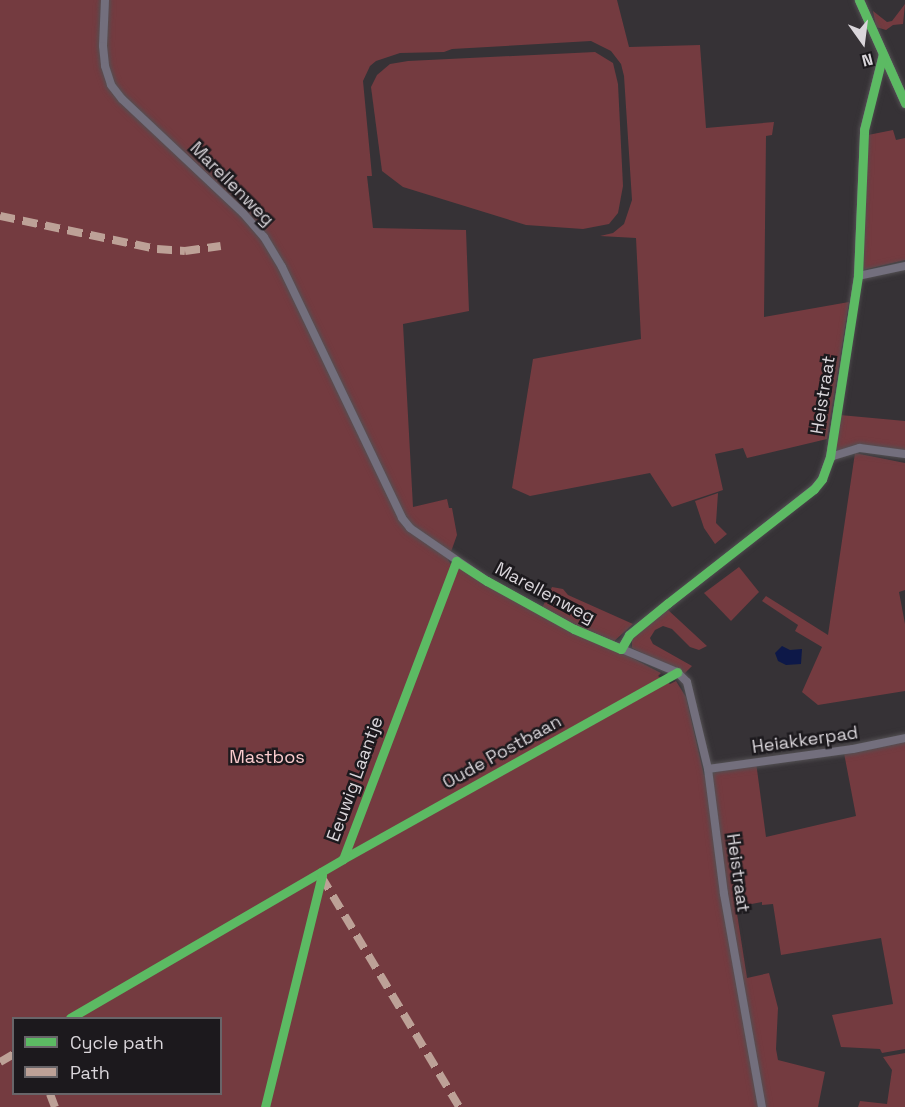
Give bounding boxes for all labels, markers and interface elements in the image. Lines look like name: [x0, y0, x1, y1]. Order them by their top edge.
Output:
north arrow: [833, 12, 893, 72]
text: N: [860, 48, 875, 71]
street label: Marellenweg: [186, 138, 278, 230]
street label: Heistraat: [806, 354, 840, 436]
street label: Marellenweg: [491, 558, 599, 628]
street label: Oude Postbaan: [439, 710, 565, 794]
street label: Eeuwig Laantje: [322, 714, 388, 844]
street label: Heiakkerpad: [751, 722, 859, 758]
park label: Mastbos: [229, 746, 305, 768]
street label: Heistraat: [722, 832, 754, 914]
legend: [12, 1017, 222, 1095]
text: Cycle path: [70, 1031, 164, 1054]
text: Path: [70, 1061, 110, 1084]

